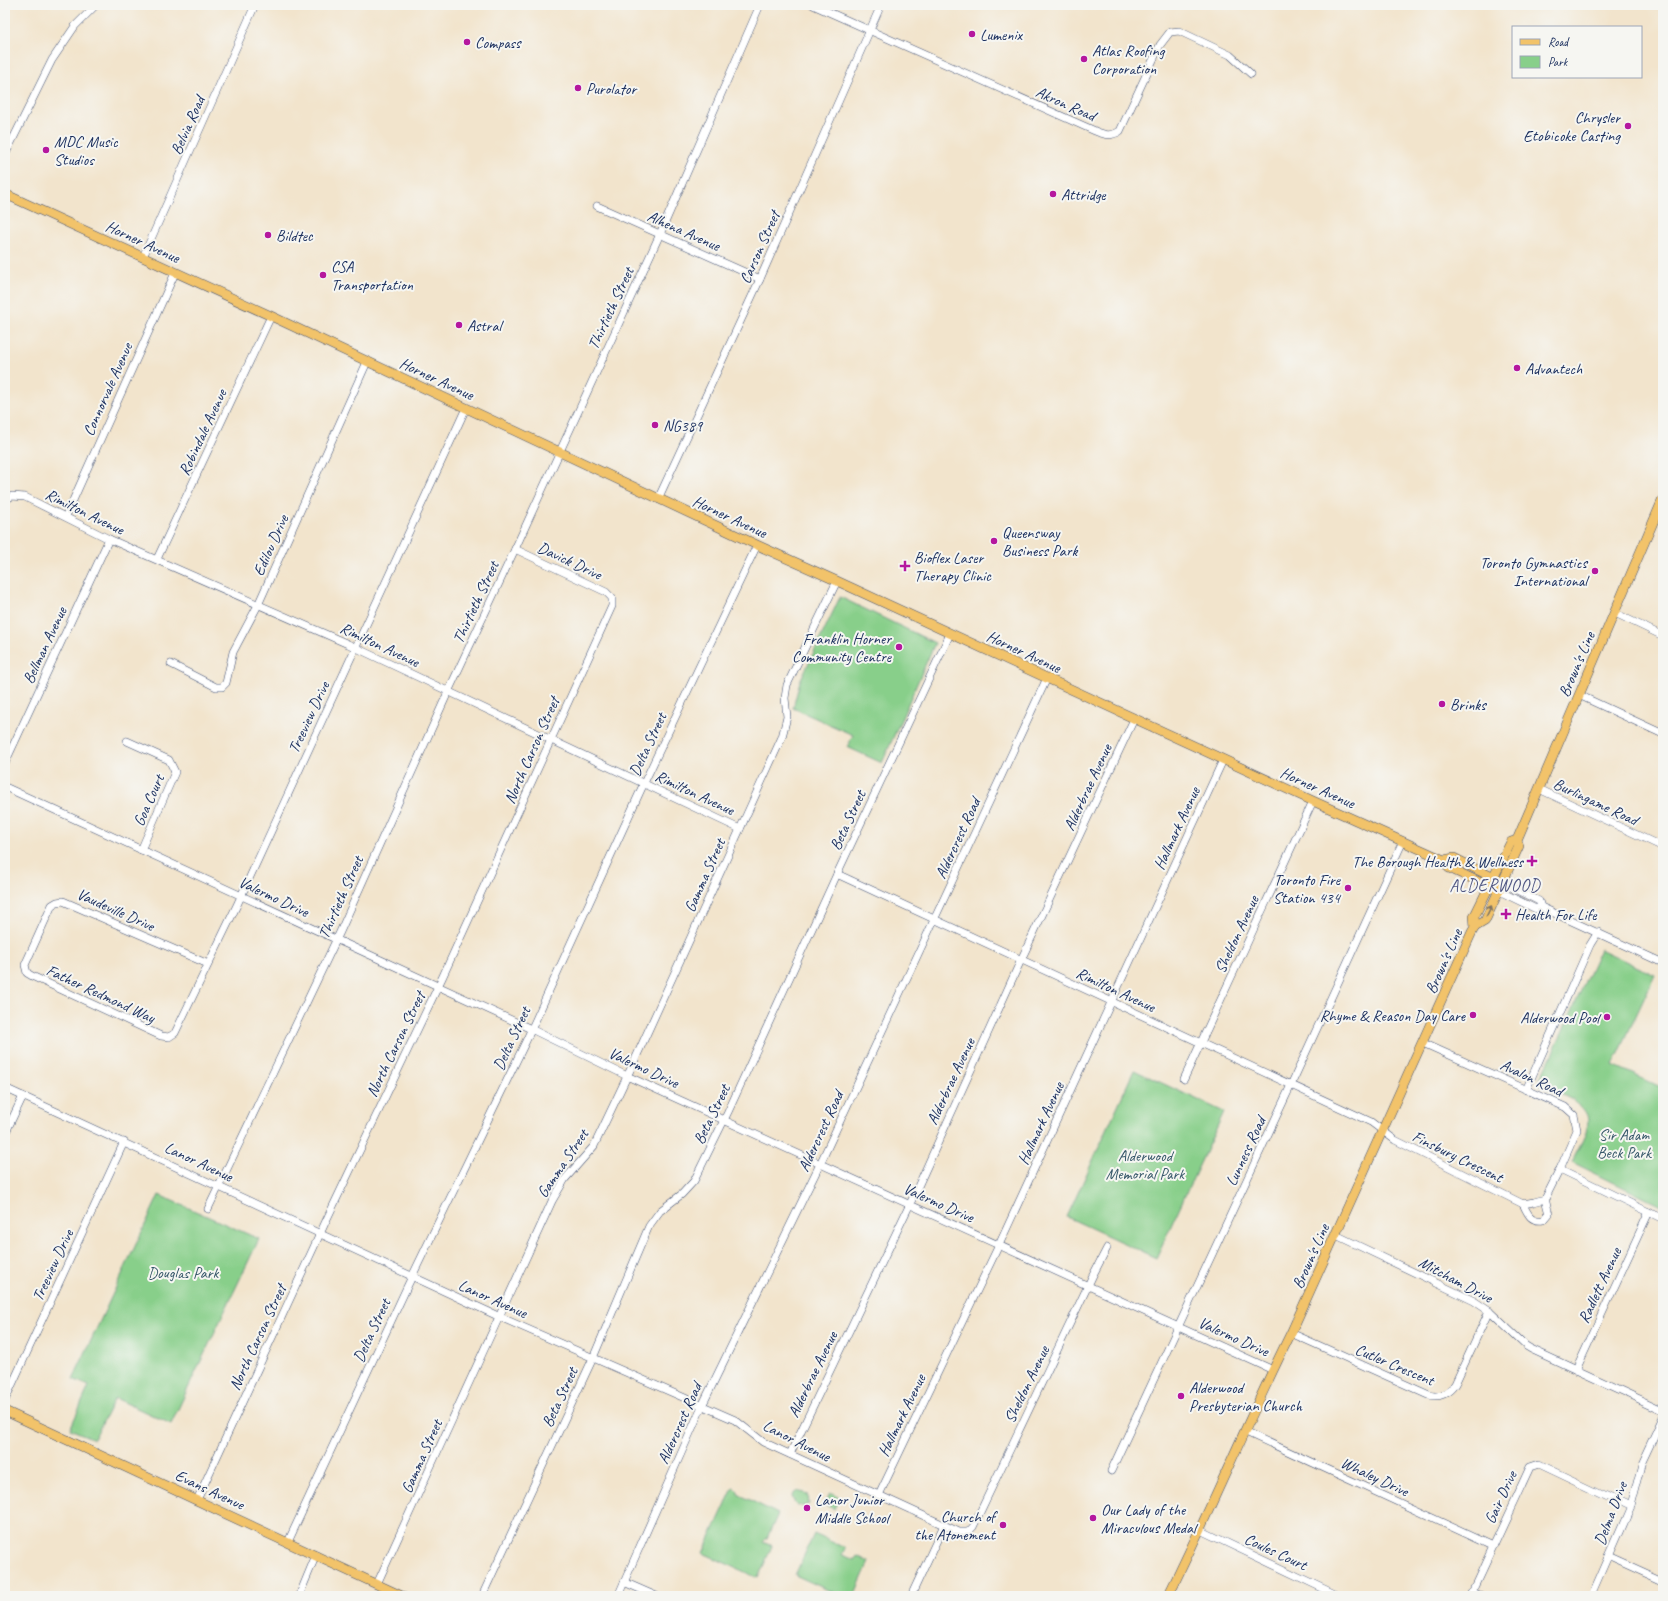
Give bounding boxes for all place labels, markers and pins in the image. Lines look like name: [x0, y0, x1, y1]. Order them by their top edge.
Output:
place label: Lumenix: [980, 25, 1023, 45]
marker: Lumenix: [967, 29, 977, 39]
place label: Compass: [475, 33, 522, 53]
marker: Compass: [462, 37, 472, 47]
place label: Atlas Roofing Corporation: [1092, 41, 1166, 79]
marker: Atlas Roofing Corporation: [1079, 54, 1089, 64]
place label: Purolator: [586, 79, 638, 99]
marker: Purolator: [573, 83, 583, 93]
place label: Chrysler Etobicoke Casting: [1523, 108, 1621, 146]
marker: Chrysler Etobicoke Casting: [1623, 121, 1633, 131]
place label: MDC Music Studios: [54, 132, 119, 170]
marker: MDC Music Studios: [41, 145, 51, 155]
place label: Attridge: [1061, 185, 1107, 205]
marker: Attridge: [1048, 189, 1058, 199]
place label: Bildtec: [276, 226, 314, 246]
marker: Bildtec: [263, 230, 273, 240]
place label: CSA Transportation: [331, 257, 414, 295]
marker: CSA Transportation: [318, 270, 328, 280]
place label: Astral: [467, 316, 504, 336]
marker: Astral: [454, 320, 464, 330]
place label: Advantech: [1525, 359, 1583, 379]
marker: Advantech: [1512, 363, 1522, 373]
place label: NG389: [663, 416, 704, 436]
marker: NG389: [650, 420, 660, 430]
place label: Queensway Business Park: [1002, 523, 1078, 561]
marker: Queensway Business Park: [989, 536, 999, 546]
place label: Bioflex Laser Therapy Clinic: [914, 548, 992, 586]
place label: Toronto Gymnastics International: [1480, 553, 1590, 591]
marker: Bioflex Laser Therapy Clinic: [899, 560, 911, 572]
marker: Toronto Gymnastics International: [1590, 566, 1600, 576]
place label: Franklin Horner Community Centre: [792, 629, 893, 667]
marker: Franklin Horner Community Centre: [894, 642, 904, 652]
place label: Brinks: [1450, 695, 1487, 715]
marker: Brinks: [1437, 699, 1447, 709]
place label: The Borough Health & Wellness: [1352, 852, 1525, 872]
marker: The Borough Health & Wellness: [1526, 855, 1538, 867]
place label: Toronto Fire Station 434: [1273, 870, 1342, 908]
marker: Toronto Fire Station 434: [1343, 883, 1353, 893]
place label: Health For Life: [1515, 905, 1598, 925]
marker: Health For Life: [1500, 908, 1512, 920]
place label: Rhyme & Reason Day Care: [1320, 1006, 1467, 1026]
place label: Alderwood Pool: [1520, 1008, 1602, 1028]
marker: Rhyme & Reason Day Care: [1468, 1010, 1478, 1020]
marker: Alderwood Pool: [1602, 1012, 1612, 1022]
place label: Alderwood Presbyterian Church: [1189, 1378, 1303, 1416]
marker: Alderwood Presbyterian Church: [1176, 1391, 1186, 1401]
place label: Lanor Junior Middle School: [815, 1490, 892, 1528]
place label: Our Lady of the Miraculous Medal: [1101, 1500, 1199, 1538]
marker: Lanor Junior Middle School: [802, 1503, 812, 1513]
place label: Church of the Atonement: [915, 1507, 998, 1545]
marker: Our Lady of the Miraculous Medal: [1088, 1513, 1098, 1523]
marker: Church of the Atonement: [998, 1520, 1008, 1530]

